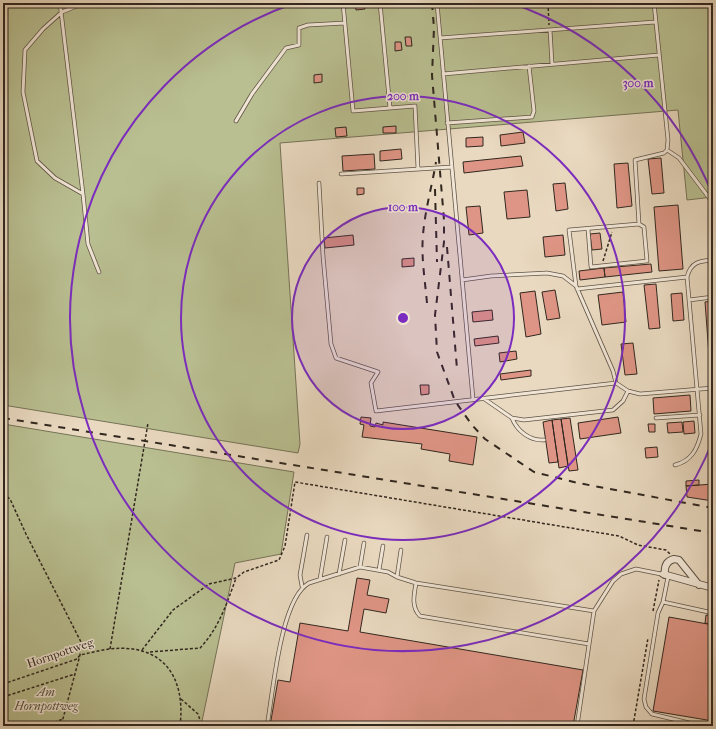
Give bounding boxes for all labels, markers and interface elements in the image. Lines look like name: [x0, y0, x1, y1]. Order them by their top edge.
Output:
text: 300 m: [623, 76, 654, 91]
text: 200 m: [387, 89, 420, 103]
text: 100 m: [388, 200, 419, 214]
centre of rings: [396, 311, 410, 325]
street label: Hornpottweg: [25, 635, 96, 671]
park label: Am Hornpottweg: [13, 685, 78, 713]

